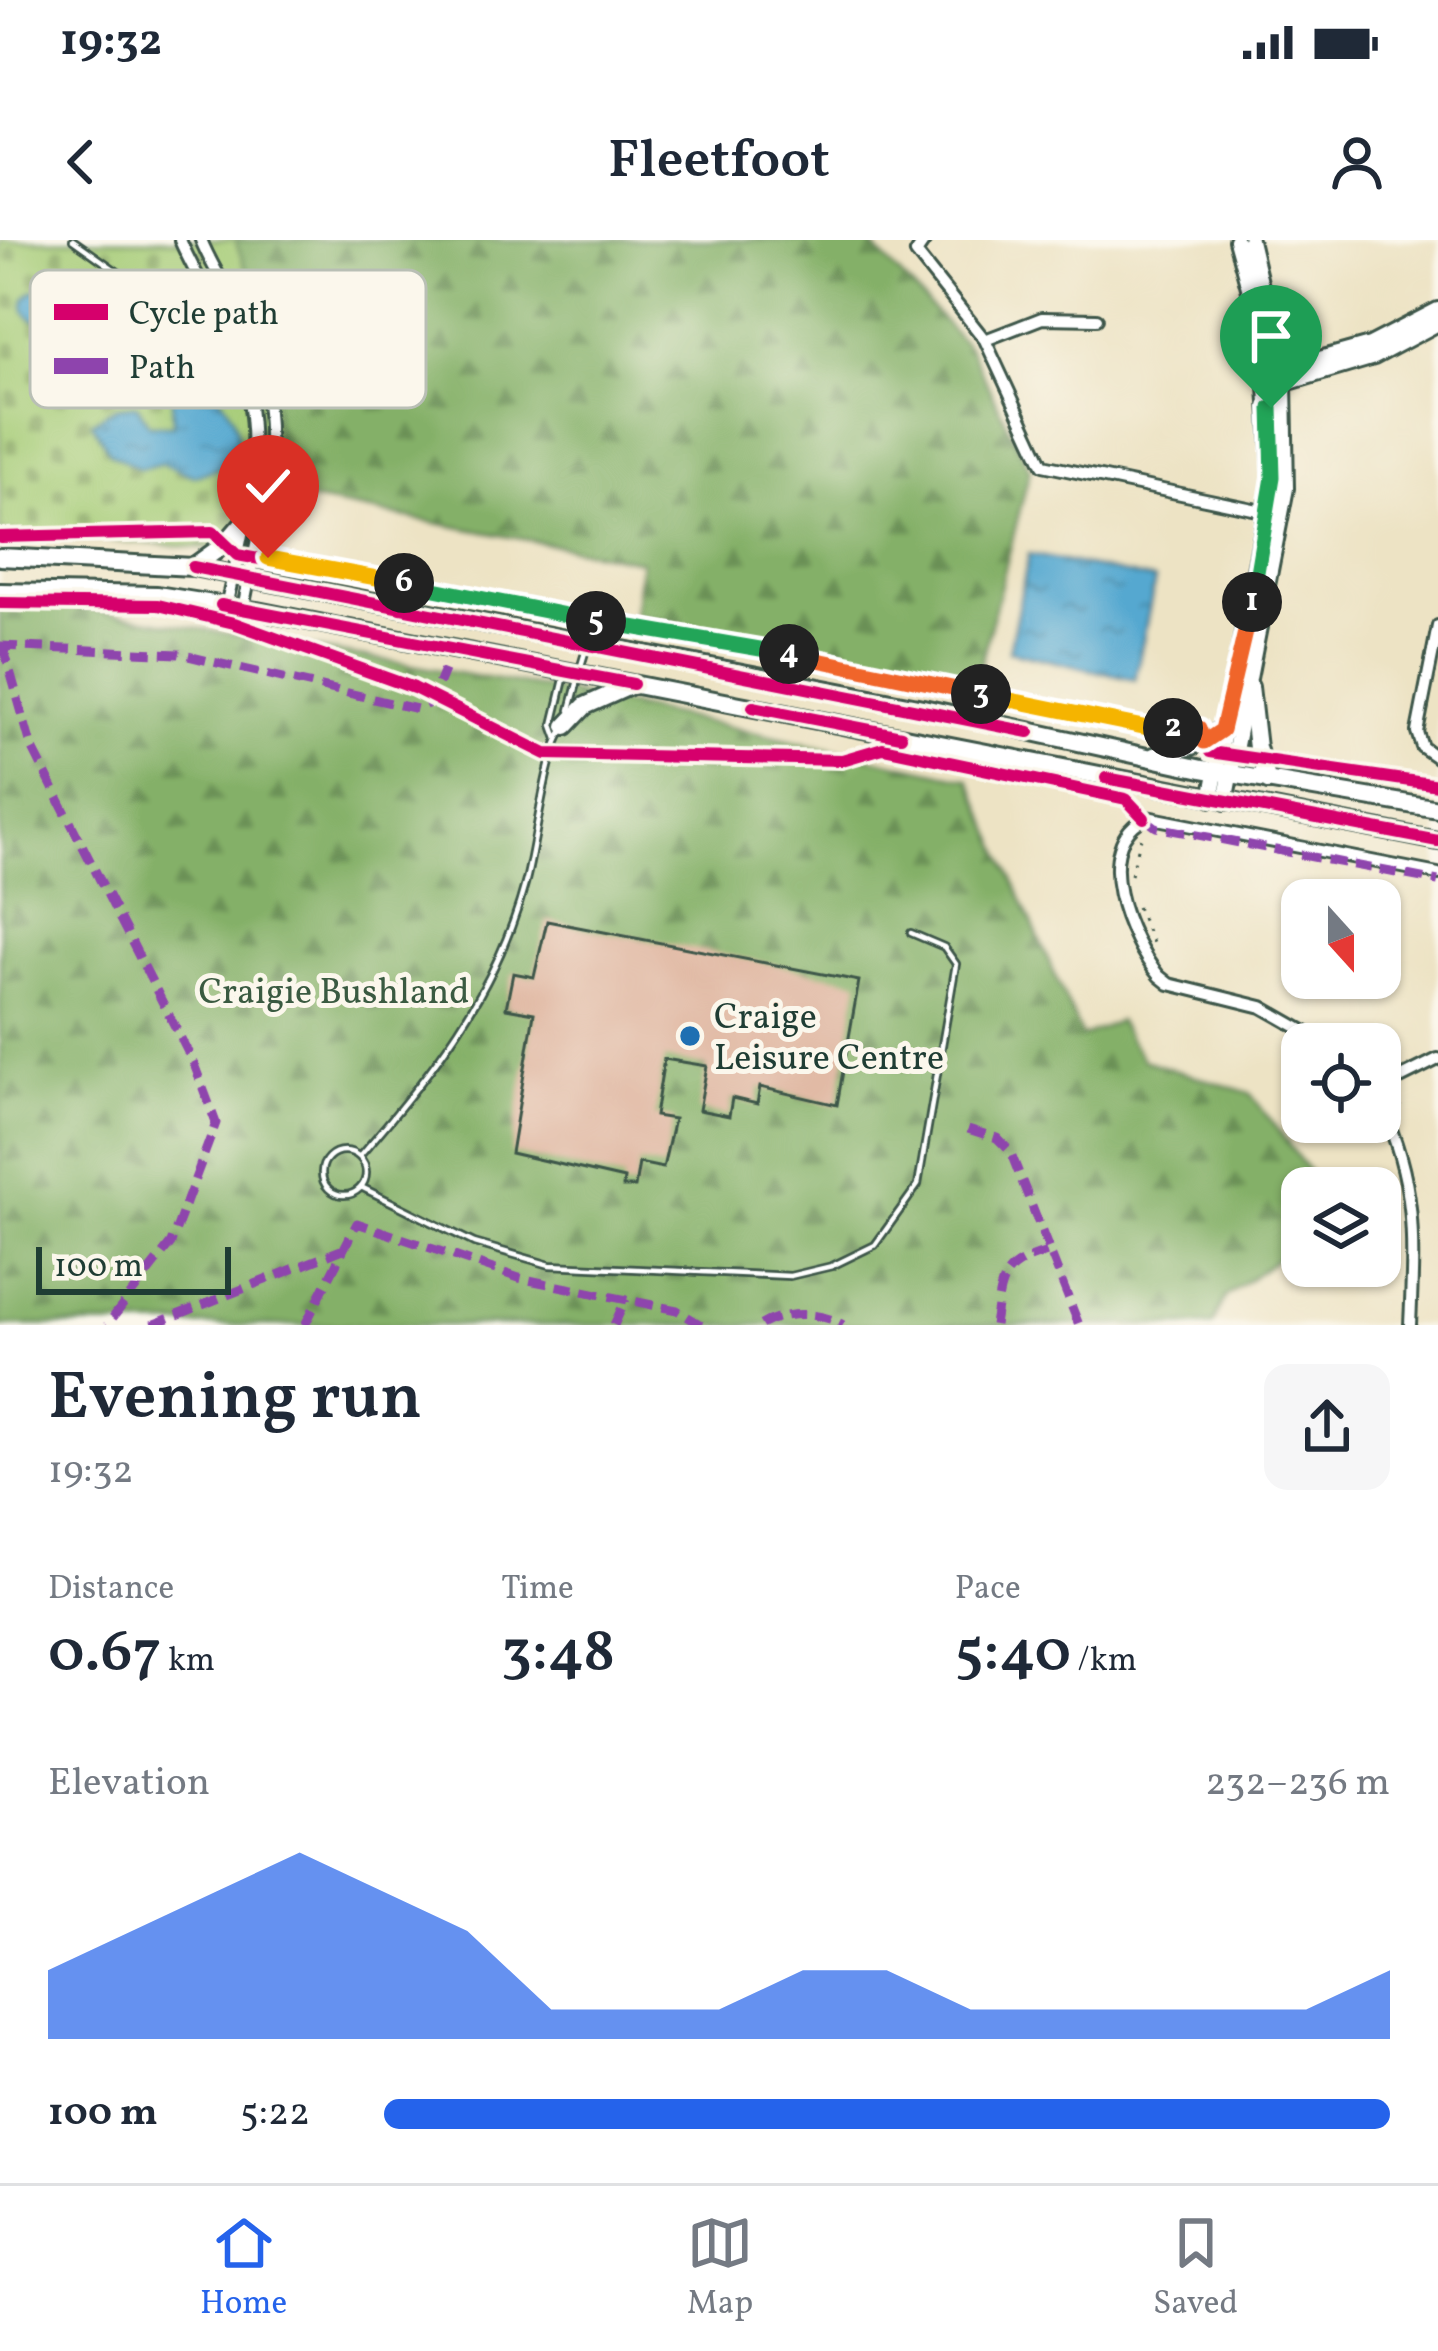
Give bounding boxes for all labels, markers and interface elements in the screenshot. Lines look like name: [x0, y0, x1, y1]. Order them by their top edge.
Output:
text: 19:32: [60, 11, 162, 74]
text: Fleetfoot: [608, 125, 830, 200]
icon: back: [48, 129, 114, 195]
icon: person: [1324, 129, 1390, 195]
legend: [30, 270, 426, 408]
pin: [1220, 285, 1322, 408]
text: Cycle path: [129, 293, 279, 339]
icon: arrive: [1238, 303, 1304, 369]
text: Path: [129, 347, 195, 393]
pin: [217, 435, 319, 558]
icon: check: [235, 453, 301, 519]
pin: 6: [374, 553, 434, 613]
text: 6: [395, 560, 413, 606]
pin: 1: [1222, 572, 1282, 632]
text: 1: [1245, 579, 1259, 625]
pin: 5: [566, 591, 626, 651]
text: 5: [588, 598, 604, 644]
pin: 4: [759, 624, 819, 684]
text: 4: [779, 631, 799, 677]
pin: 3: [951, 664, 1011, 724]
text: 3: [973, 671, 989, 717]
pin: 2: [1143, 698, 1203, 758]
text: 2: [1164, 705, 1182, 751]
north arrow: [1281, 879, 1401, 999]
map controls: [1281, 879, 1401, 1287]
park label: Craigie Bushland: [199, 969, 469, 1019]
place label: Craige Leisure Centre: [714, 994, 944, 1085]
marker: Craige Leisure Centre: [677, 1023, 703, 1049]
button: locate: [1281, 1023, 1401, 1143]
button: layers: [1281, 1167, 1401, 1287]
scale bar: [36, 1241, 231, 1294]
text: 100 m: [54, 1245, 143, 1291]
text: Evening run: [48, 1354, 422, 1446]
button: share: [1264, 1364, 1390, 1490]
text: 19:32: [48, 1445, 134, 1499]
text: Distance: [48, 1567, 174, 1613]
text: Time: [501, 1567, 574, 1613]
text: Pace: [955, 1567, 1021, 1613]
text: 0.67: [48, 1613, 161, 1696]
text: 3:48: [501, 1613, 615, 1696]
text: 5:40: [955, 1613, 1071, 1696]
text: km: [161, 1639, 215, 1685]
text: /km: [1071, 1639, 1137, 1685]
text: Elevation: [48, 1757, 210, 1811]
text: 232–236 m: [1205, 1757, 1390, 1811]
text: 100 m: [48, 2087, 158, 2141]
text: 5:22: [240, 2087, 310, 2141]
tab: Home: [200, 2210, 287, 2328]
tab: Map: [687, 2210, 753, 2328]
tab: Saved: [1153, 2210, 1238, 2328]

